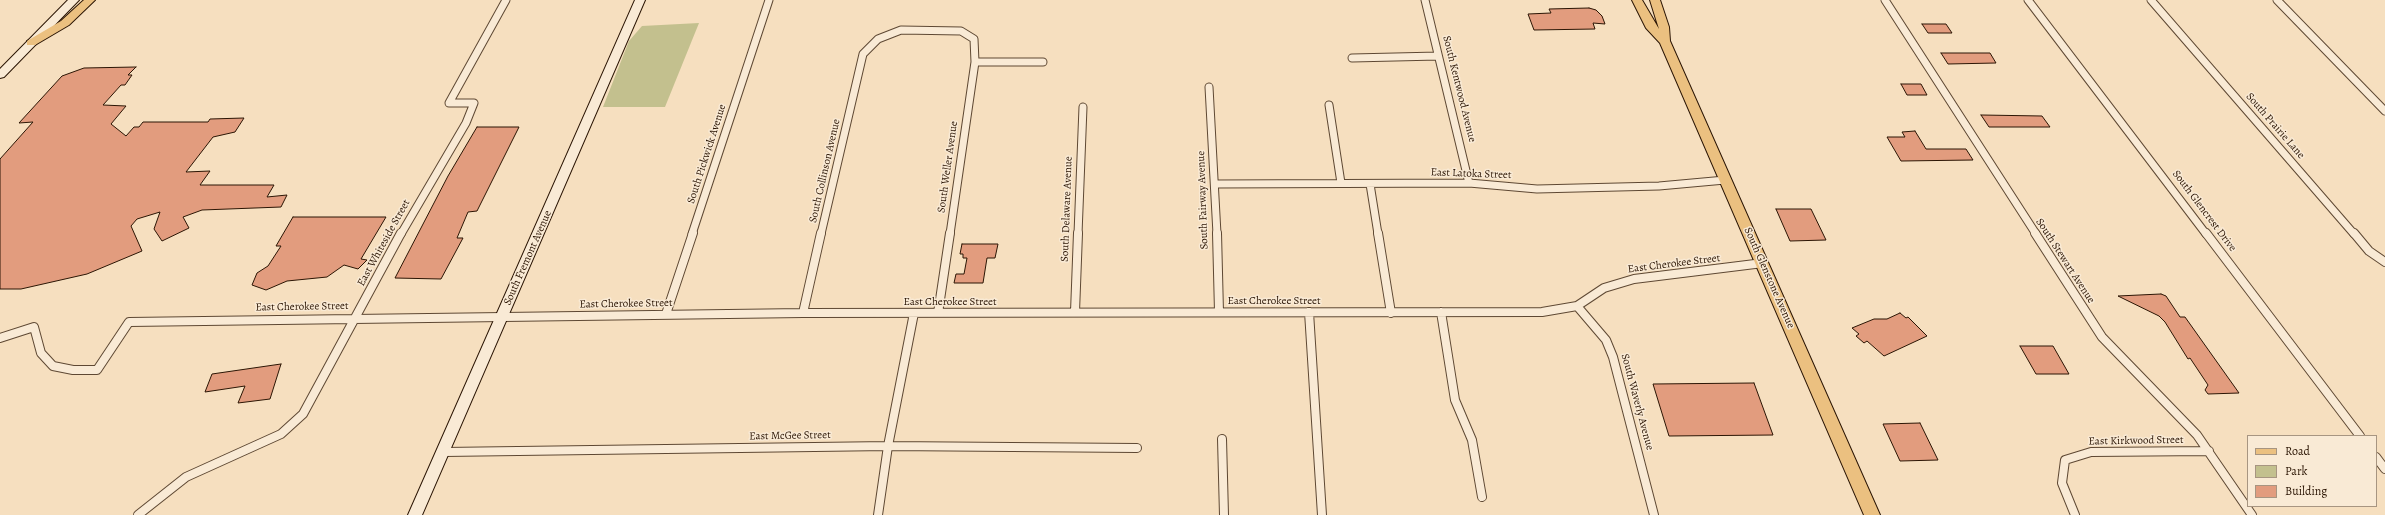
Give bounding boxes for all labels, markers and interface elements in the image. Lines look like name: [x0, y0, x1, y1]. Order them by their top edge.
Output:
street label: South Kentwood Avenue: [1439, 34, 1479, 144]
street label: South Prairie Lane: [2243, 90, 2307, 162]
street label: South Pickwick Avenue: [685, 103, 729, 205]
street label: South Collinson Avenue: [807, 118, 843, 224]
street label: South Weller Avenue: [935, 120, 961, 214]
street label: South Fairway Avenue: [1195, 150, 1211, 250]
street label: South Delaware Avenue: [1059, 156, 1075, 262]
street label: East Latoka Street: [1430, 166, 1512, 182]
street label: South Glencrest Drive: [2169, 168, 2239, 254]
street label: East Whiteside Street: [355, 197, 413, 289]
street label: South Fremont Avenue: [501, 209, 555, 307]
street label: South Stewart Avenue: [2033, 216, 2097, 306]
street label: South Glenstone Avenue: [1741, 226, 1797, 330]
street label: East Cherokee Street: [1627, 252, 1721, 276]
street label: East Cherokee Street: [1227, 294, 1321, 308]
street label: East Cherokee Street: [903, 295, 997, 309]
street label: East Cherokee Street: [579, 297, 673, 311]
street label: East Cherokee Street: [255, 300, 349, 314]
street label: South Waverly Avenue: [1618, 352, 1656, 452]
street label: East McGee Street: [749, 429, 831, 443]
street label: East Kirkwood Street: [2088, 434, 2184, 448]
legend: [2247, 435, 2377, 507]
text: Road: [2285, 443, 2310, 459]
text: Park: [2285, 463, 2308, 479]
text: Building: [2285, 483, 2327, 499]

